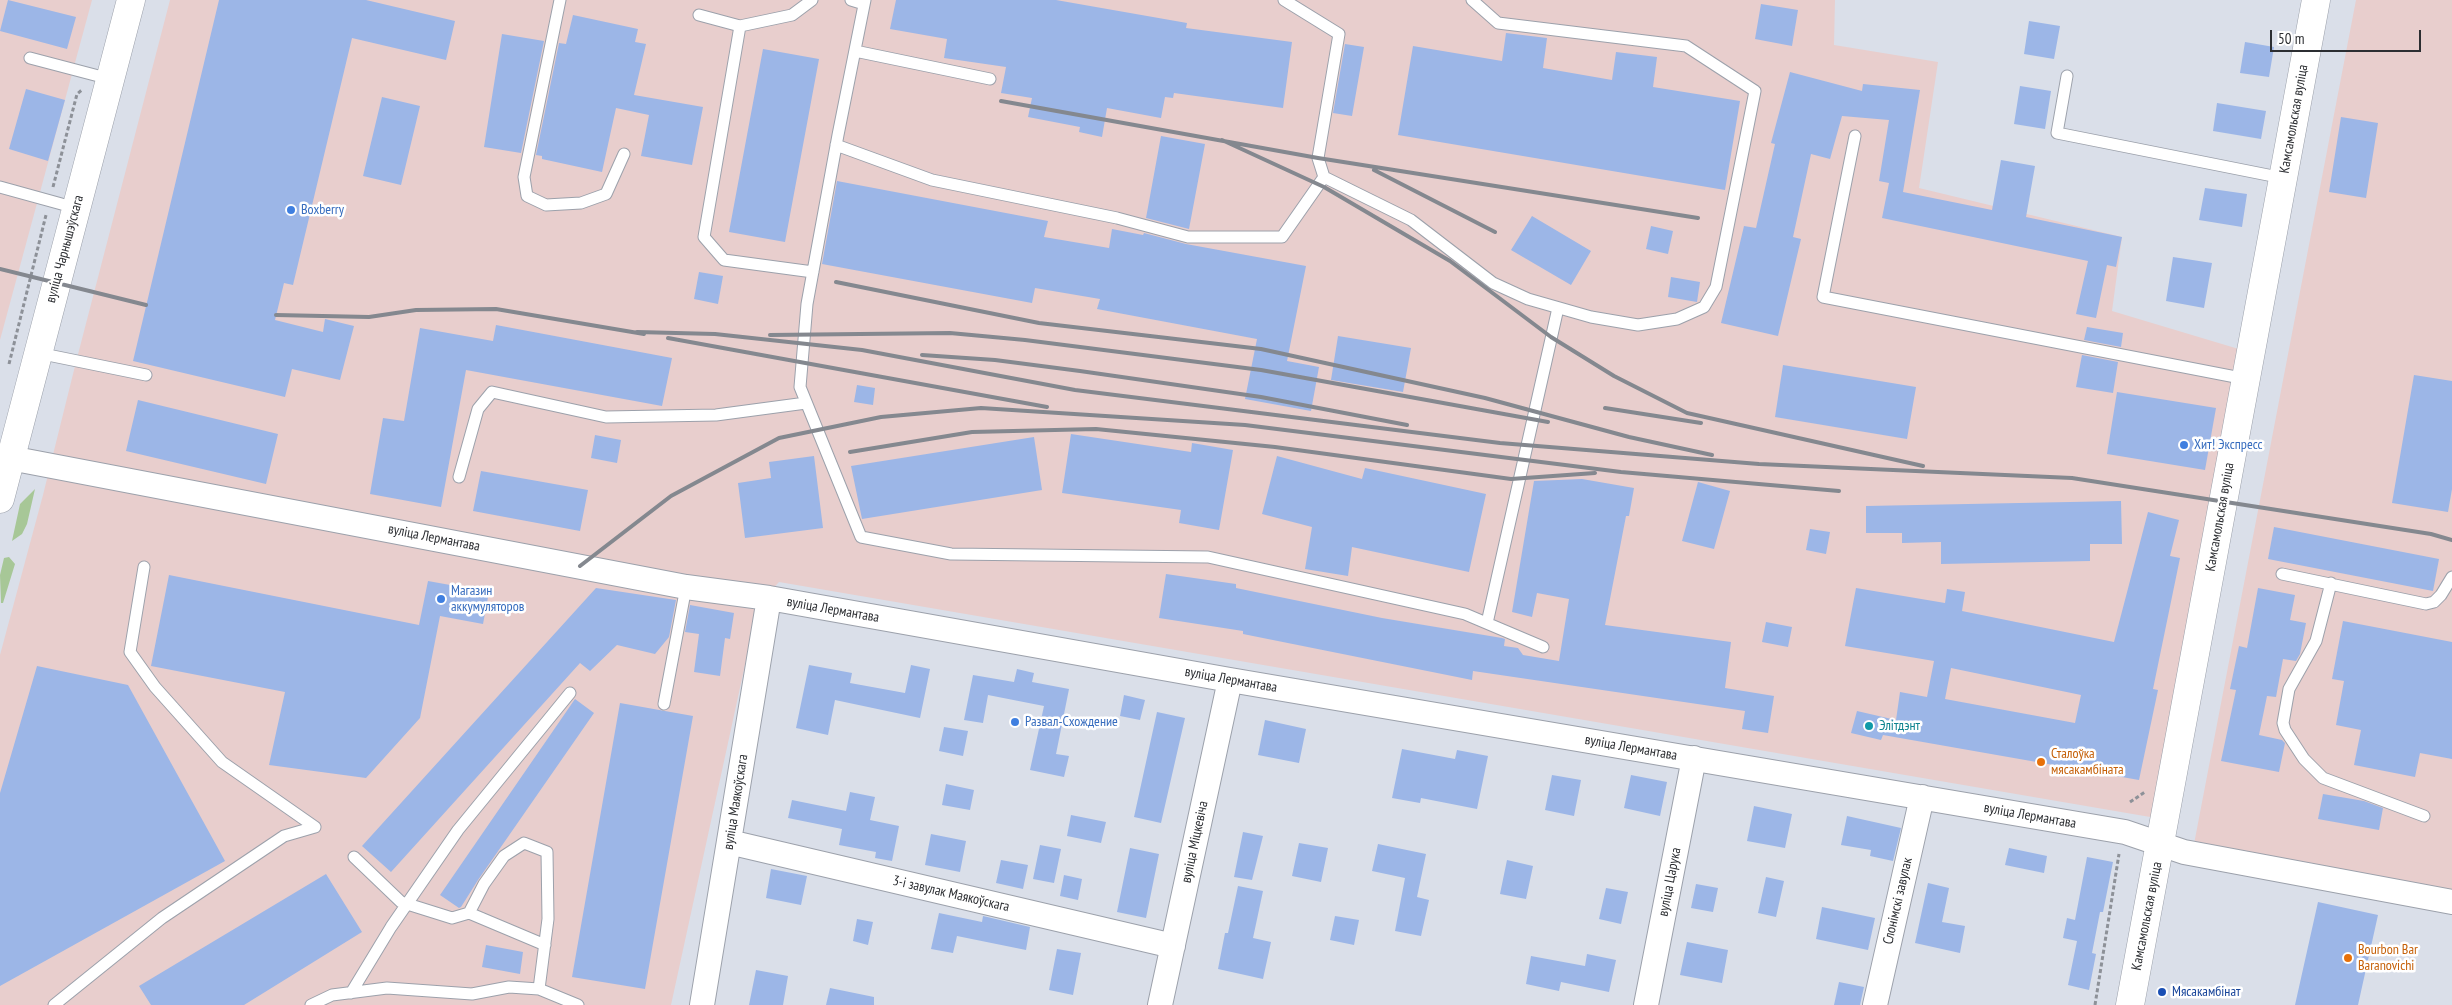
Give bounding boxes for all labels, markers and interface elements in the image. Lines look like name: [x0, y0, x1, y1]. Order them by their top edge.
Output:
scale bar: [2272, 20, 2423, 52]
text: 50 m: [2278, 29, 2304, 48]
street label: Камсамольская вуліца: [2276, 63, 2312, 175]
street label: вуліца Чарнышэўскага: [43, 193, 87, 305]
place label: Boxberry: [301, 202, 344, 218]
marker: Boxberry: [285, 204, 297, 216]
place label: Хит! Экспресс: [2194, 437, 2262, 453]
marker: Хит! Экспресс: [2178, 439, 2190, 451]
street label: Камсамольская вуліца: [2202, 461, 2238, 573]
street label: вуліца Лермантава: [387, 521, 481, 555]
place label: Магазин аккумуляторов: [451, 583, 524, 616]
marker: Магазин аккумуляторов: [435, 593, 447, 605]
street label: вуліца Лермантава: [786, 594, 880, 626]
street label: вуліца Лермантава: [1184, 664, 1278, 696]
place label: Развал-Схождение: [1025, 714, 1118, 730]
marker: Развал-Схождение: [1009, 716, 1021, 728]
place label: Элітдэнт: [1879, 718, 1920, 734]
marker: Элітдэнт: [1863, 720, 1875, 732]
street label: вуліца Лермантава: [1584, 732, 1678, 764]
place label: Сталоўка мясакамбіната: [2051, 746, 2123, 779]
street label: вуліца Маякоўскага: [720, 753, 752, 851]
marker: Сталоўка мясакамбіната: [2035, 756, 2047, 768]
street label: вуліца Міцкевіча: [1178, 800, 1212, 884]
street label: вуліца Лермантава: [1983, 800, 2077, 832]
street label: вуліца Царука: [1655, 846, 1685, 918]
street label: Слонімскі завулак: [1880, 856, 1916, 946]
street label: Камсамольская вуліца: [2128, 860, 2166, 972]
street label: 3-і завулак Маякоўскага: [891, 872, 1011, 916]
place label: Bourbon Bar Baranovichi: [2358, 942, 2418, 974]
marker: Bourbon Bar Baranovichi: [2342, 952, 2354, 964]
place label: Мясакамбінат: [2172, 984, 2240, 1000]
marker: Мясакамбінат: [2156, 986, 2168, 998]

